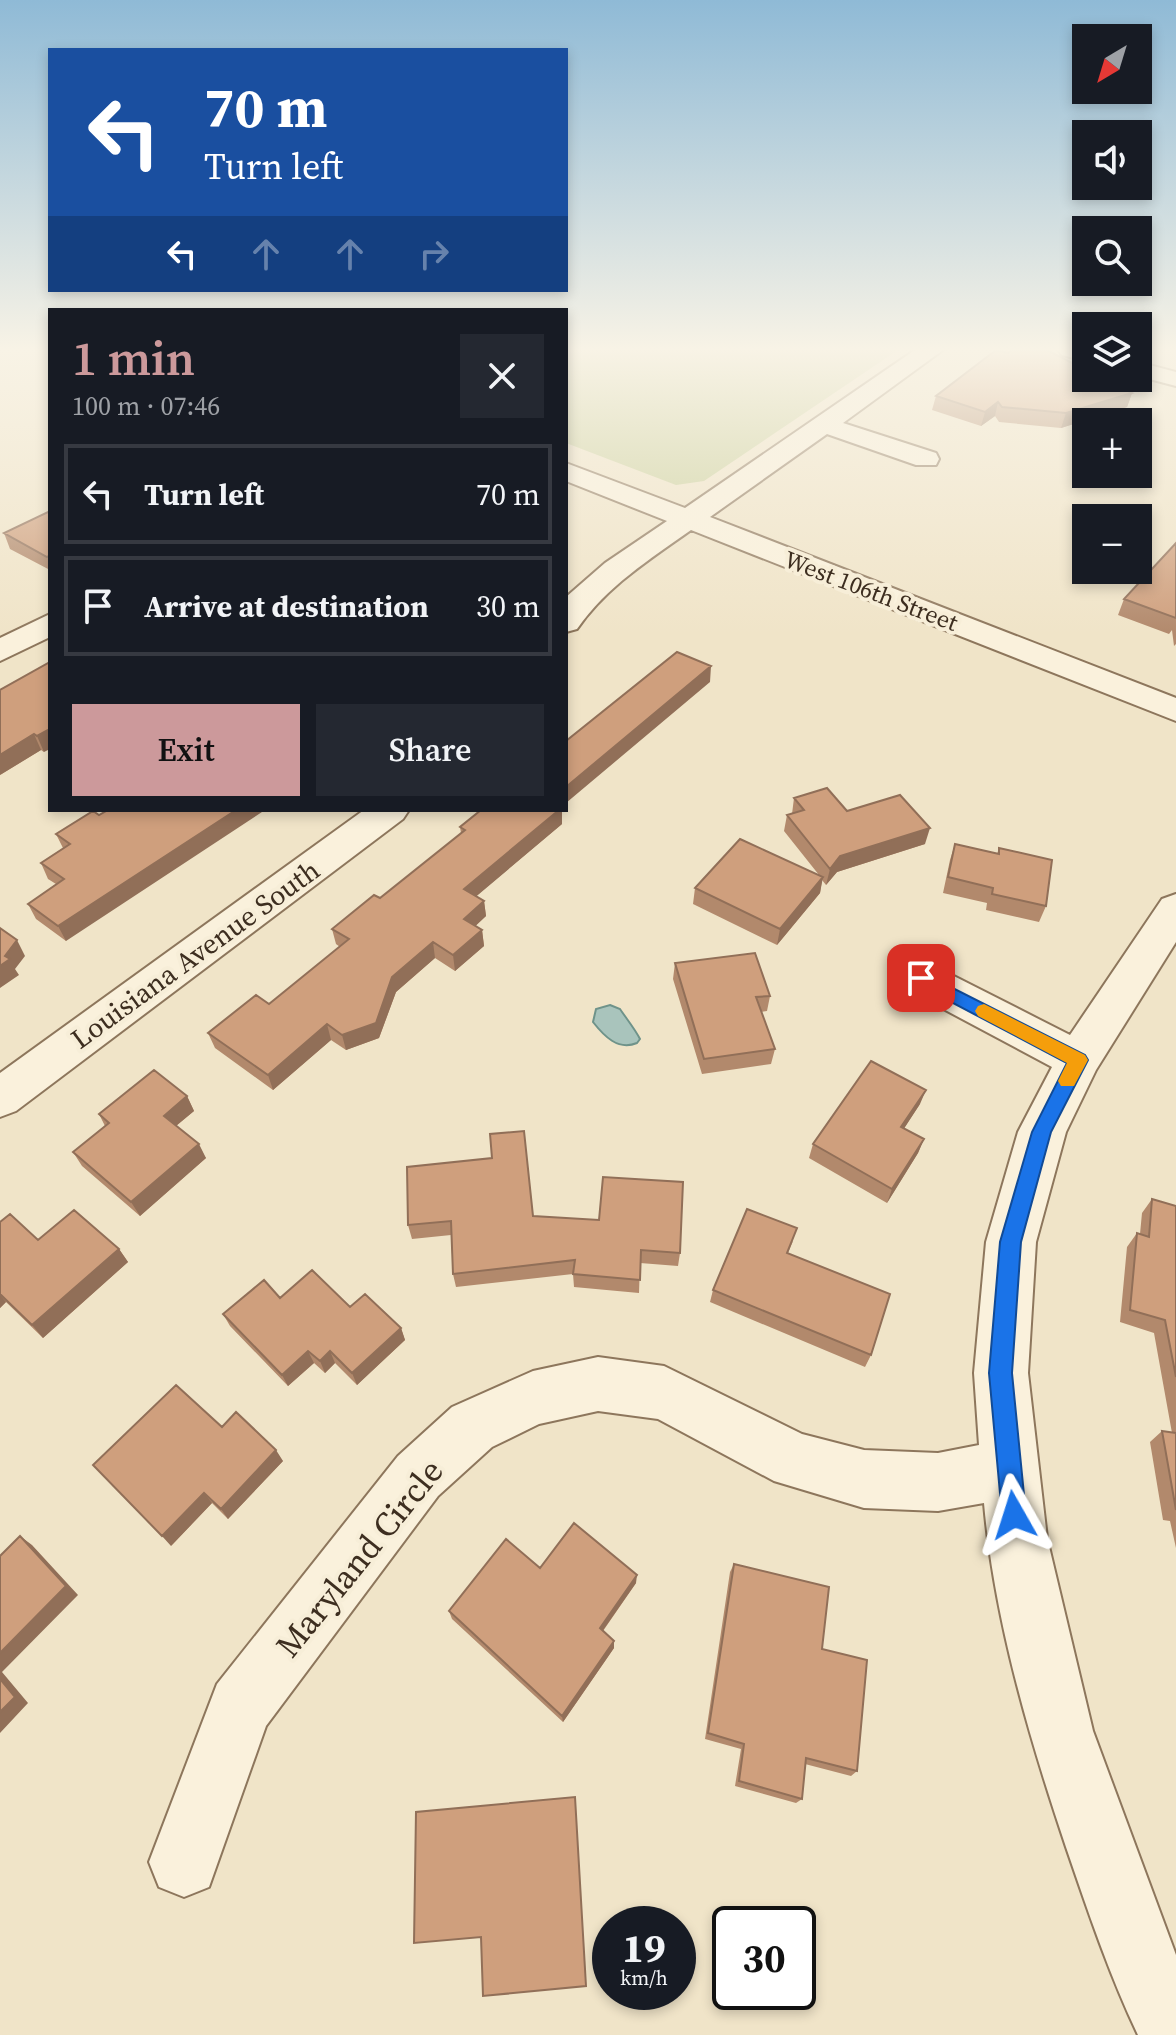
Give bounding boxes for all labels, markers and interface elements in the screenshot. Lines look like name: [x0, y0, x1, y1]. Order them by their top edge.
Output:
north arrow: [1072, 24, 1152, 104]
map controls: [1072, 24, 1152, 584]
text: 70 m: [204, 69, 327, 146]
icon: left: [72, 80, 176, 184]
button: sound: [1072, 120, 1152, 200]
text: Turn left: [204, 142, 343, 191]
button: search: [1072, 216, 1152, 296]
icon: left: [160, 232, 204, 276]
icon: ahead: [244, 232, 288, 276]
icon: ahead: [328, 232, 372, 276]
icon: right: [412, 232, 456, 276]
button: layers: [1072, 312, 1152, 392]
text: 1 min: [72, 325, 195, 391]
button: close: [460, 334, 544, 418]
text: 100 m · 07:46: [72, 388, 220, 424]
button: +: [1072, 408, 1152, 488]
icon: left: [76, 472, 120, 516]
text: Turn left: [144, 474, 264, 515]
text: 70 m: [476, 474, 540, 515]
button: −: [1072, 504, 1152, 584]
street label: West 106th Street: [780, 542, 963, 639]
icon: arrive: [76, 584, 120, 628]
text: Arrive at destination: [144, 586, 429, 627]
text: 30 m: [476, 586, 540, 627]
button: Exit: [72, 704, 300, 796]
button: Share: [316, 704, 544, 796]
street label: Louisiana Avenue South: [63, 851, 327, 1057]
pin: [887, 944, 955, 1012]
icon: arrive: [899, 956, 943, 1000]
street label: Maryland Circle: [265, 1449, 453, 1667]
position arrow: [972, 1473, 1056, 1557]
speed limit sign: 30: [712, 1906, 816, 2010]
text: 19: [622, 1921, 666, 1975]
text: km/h: [620, 1964, 668, 1992]

